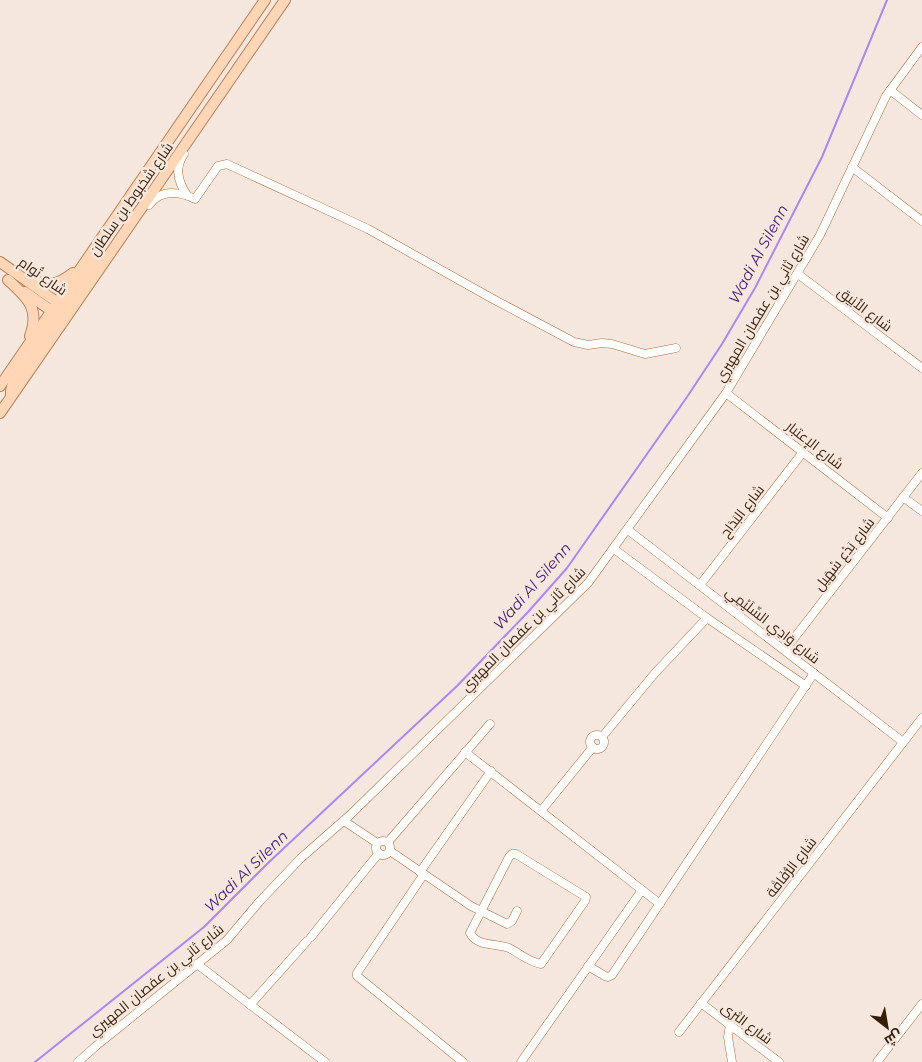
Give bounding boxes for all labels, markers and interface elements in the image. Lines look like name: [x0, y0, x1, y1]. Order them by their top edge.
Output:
street label: شارع شخبوط بن سلطان: [85, 139, 177, 259]
water label: Wadi Al Silenn: [724, 201, 792, 307]
street label: شارع ثاني بن عفصان المهيري: [711, 231, 816, 387]
street label: شارع تُوام: [15, 253, 71, 300]
street label: شارع الأنِيق: [834, 283, 896, 335]
street label: شارع الإعتبار: [782, 416, 847, 473]
street label: شارع البَدَاح: [716, 481, 768, 541]
street label: شارع بَدْع سْهَيل: [810, 514, 878, 594]
water label: Wadi Al Silenn: [489, 539, 575, 633]
street label: شارع ثاني بن عفصان المهيري: [457, 563, 591, 697]
street label: شارع وَادِي السِّلَيْمِي: [720, 582, 824, 670]
water label: Wadi Al Silenn: [200, 826, 292, 916]
street label: شارع الرُّفَاقَة: [762, 833, 820, 901]
street label: شارع ثاني بن عفصان المهيري: [85, 920, 229, 1043]
street label: شارع الثرى: [718, 998, 776, 1048]
north arrow: [862, 1002, 912, 1052]
text: ش: [881, 1026, 906, 1051]

